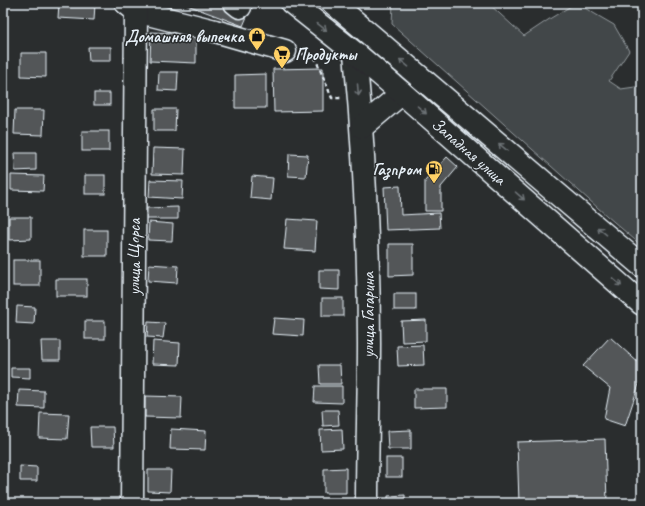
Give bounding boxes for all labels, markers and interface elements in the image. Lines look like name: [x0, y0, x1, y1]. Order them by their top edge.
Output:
one-way arrow: [317, 23, 328, 32]
place label: Домашняя выпечка: [125, 26, 246, 47]
shop icon: Домашняя выпечка: [247, 26, 267, 51]
supermarket icon: Продукты: [272, 44, 292, 69]
place label: Продукты: [295, 44, 358, 65]
one-way arrow: [399, 59, 409, 68]
one-way arrow: [355, 83, 362, 96]
one-way arrow: [417, 106, 428, 115]
street label: Западная улица: [427, 113, 511, 190]
one-way arrow: [497, 143, 508, 152]
place label: Газпром: [373, 159, 423, 181]
fuel station icon: Газпром: [424, 159, 444, 184]
one-way arrow: [515, 191, 525, 201]
street label: улица Щорса: [124, 218, 145, 296]
one-way arrow: [596, 227, 607, 236]
street label: улица Гагарина: [358, 270, 379, 359]
one-way arrow: [612, 277, 622, 286]

